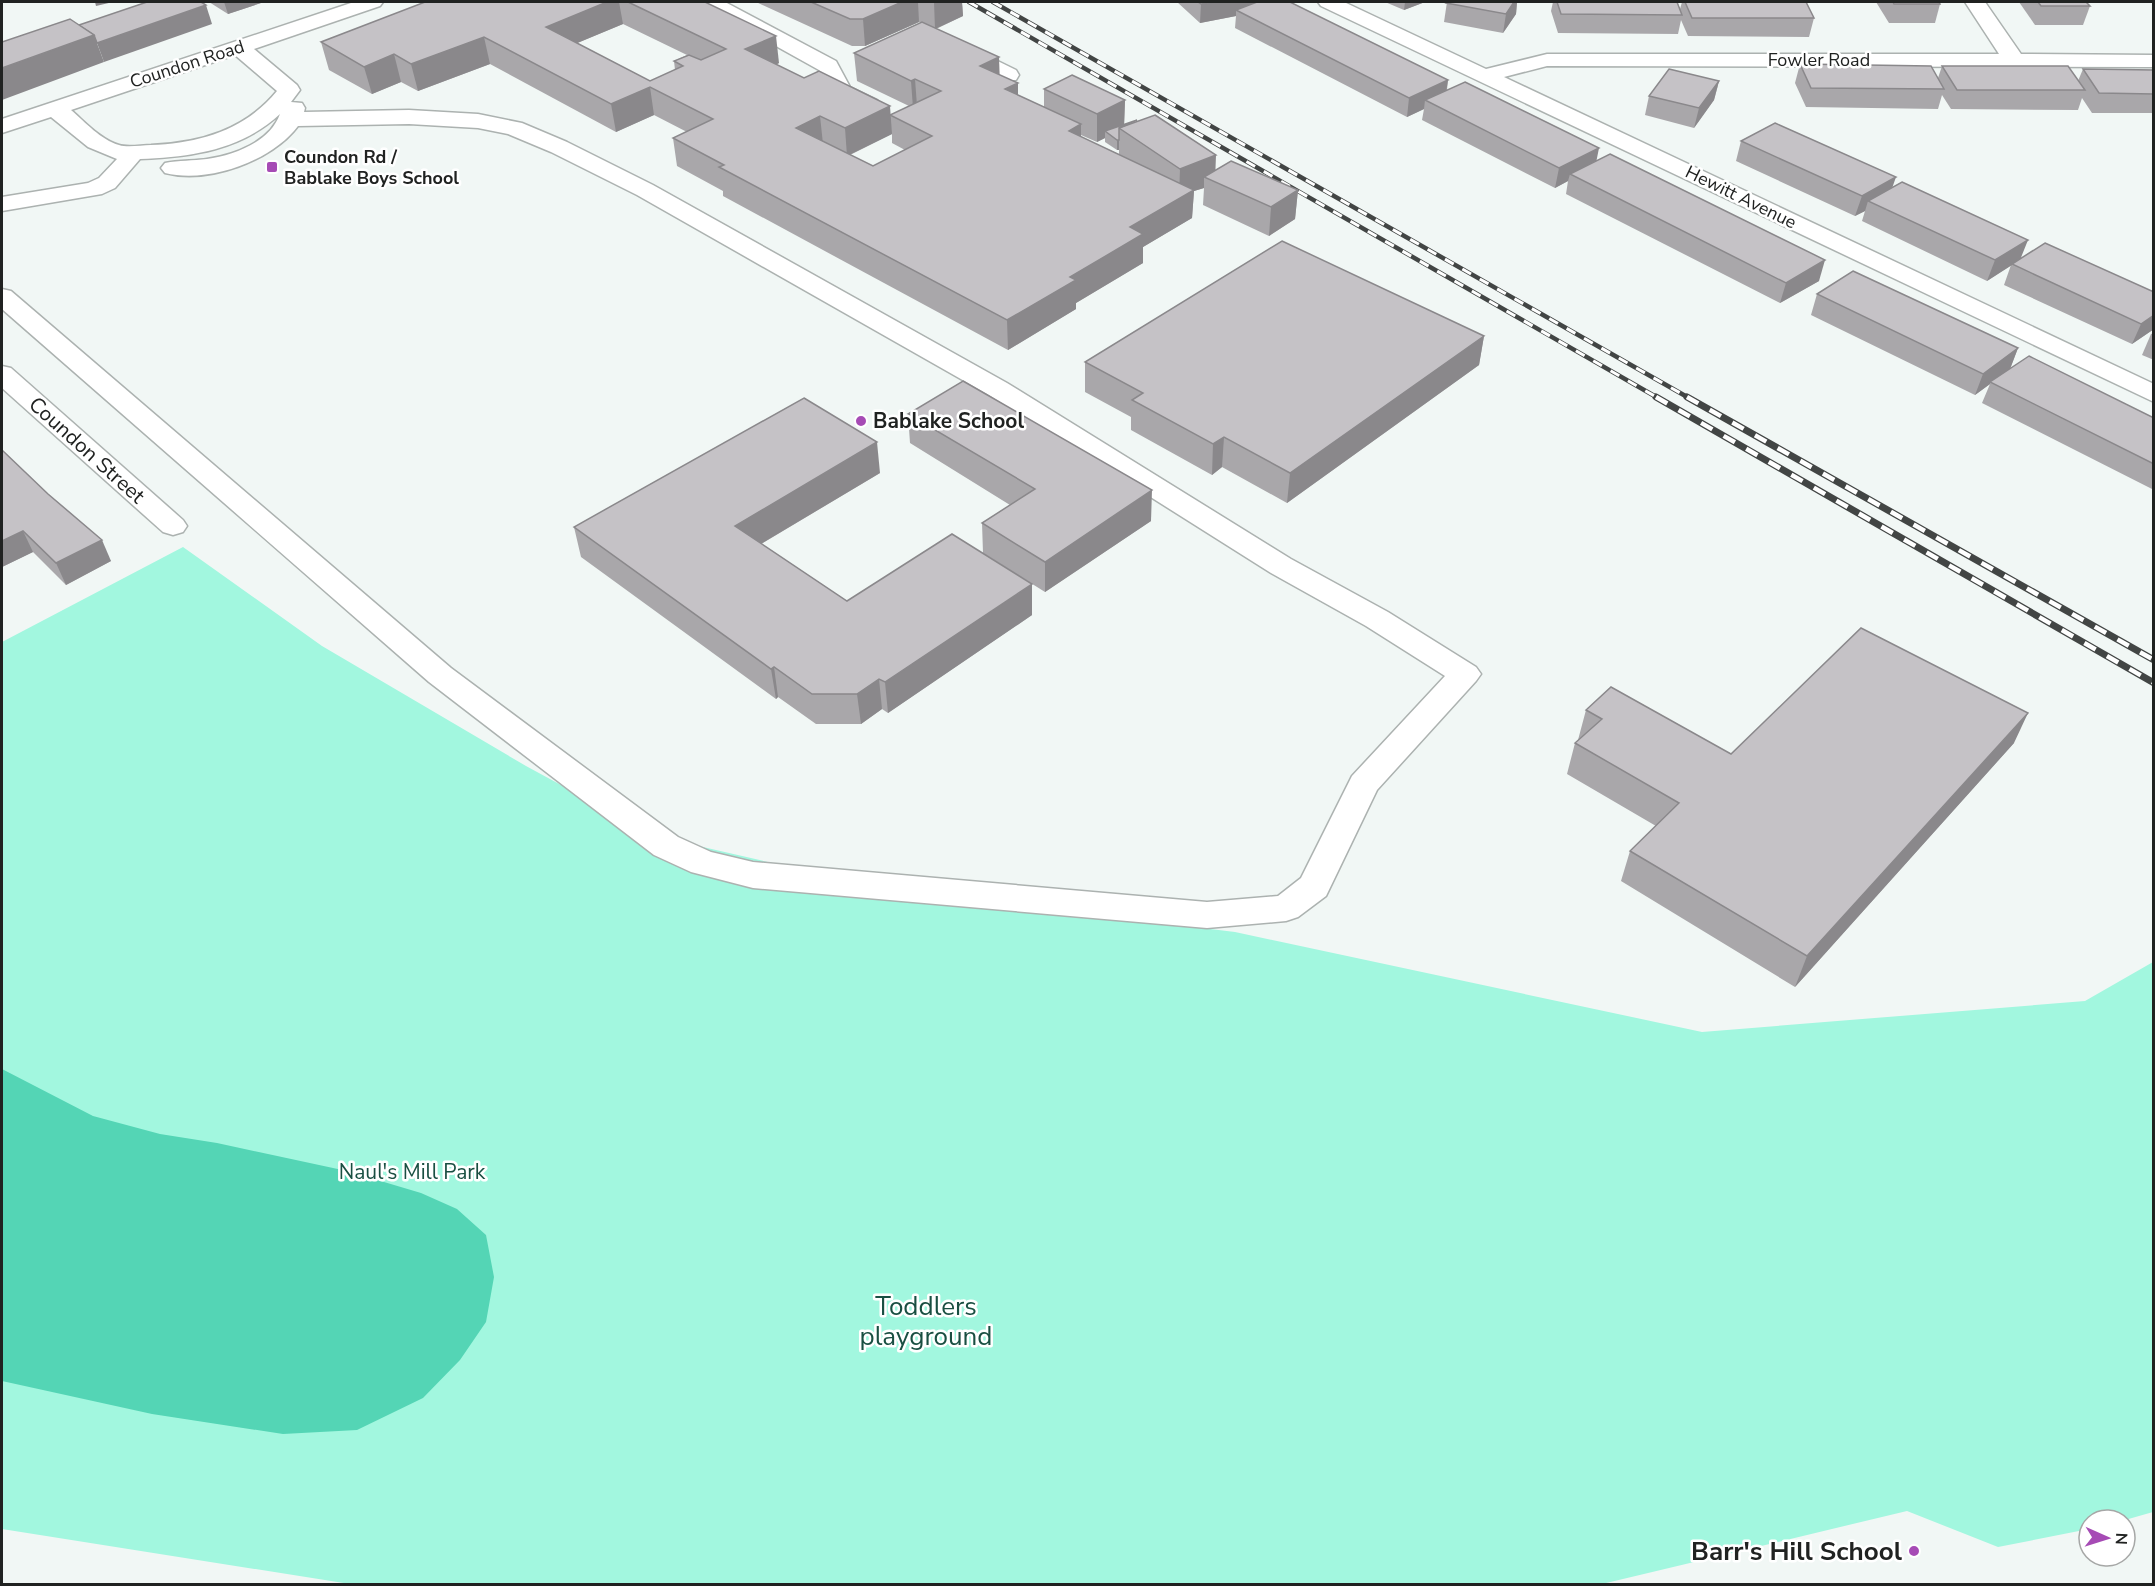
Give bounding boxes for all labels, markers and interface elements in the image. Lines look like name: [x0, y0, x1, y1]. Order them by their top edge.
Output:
street label: Coundon Road: [127, 34, 247, 94]
street label: Fowler Road: [1768, 48, 1870, 72]
place label: Coundon Rd / Bablake Boys School: [284, 145, 459, 190]
marker: Coundon Rd / Bablake Boys School: [265, 160, 279, 174]
street label: Hewitt Avenue: [1681, 160, 1801, 234]
street label: Coundon Street: [23, 390, 152, 510]
place label: Bablake School: [873, 407, 1024, 435]
marker: Bablake School: [854, 414, 868, 428]
park label: Naul's Mill Park: [339, 1158, 486, 1186]
park label: Toddlers playground: [859, 1289, 993, 1354]
north arrow: [2077, 1508, 2137, 1568]
text: N: [2110, 1532, 2132, 1545]
place label: Barr's Hill School: [1691, 1534, 1903, 1569]
marker: Barr's Hill School: [1907, 1544, 1921, 1558]

